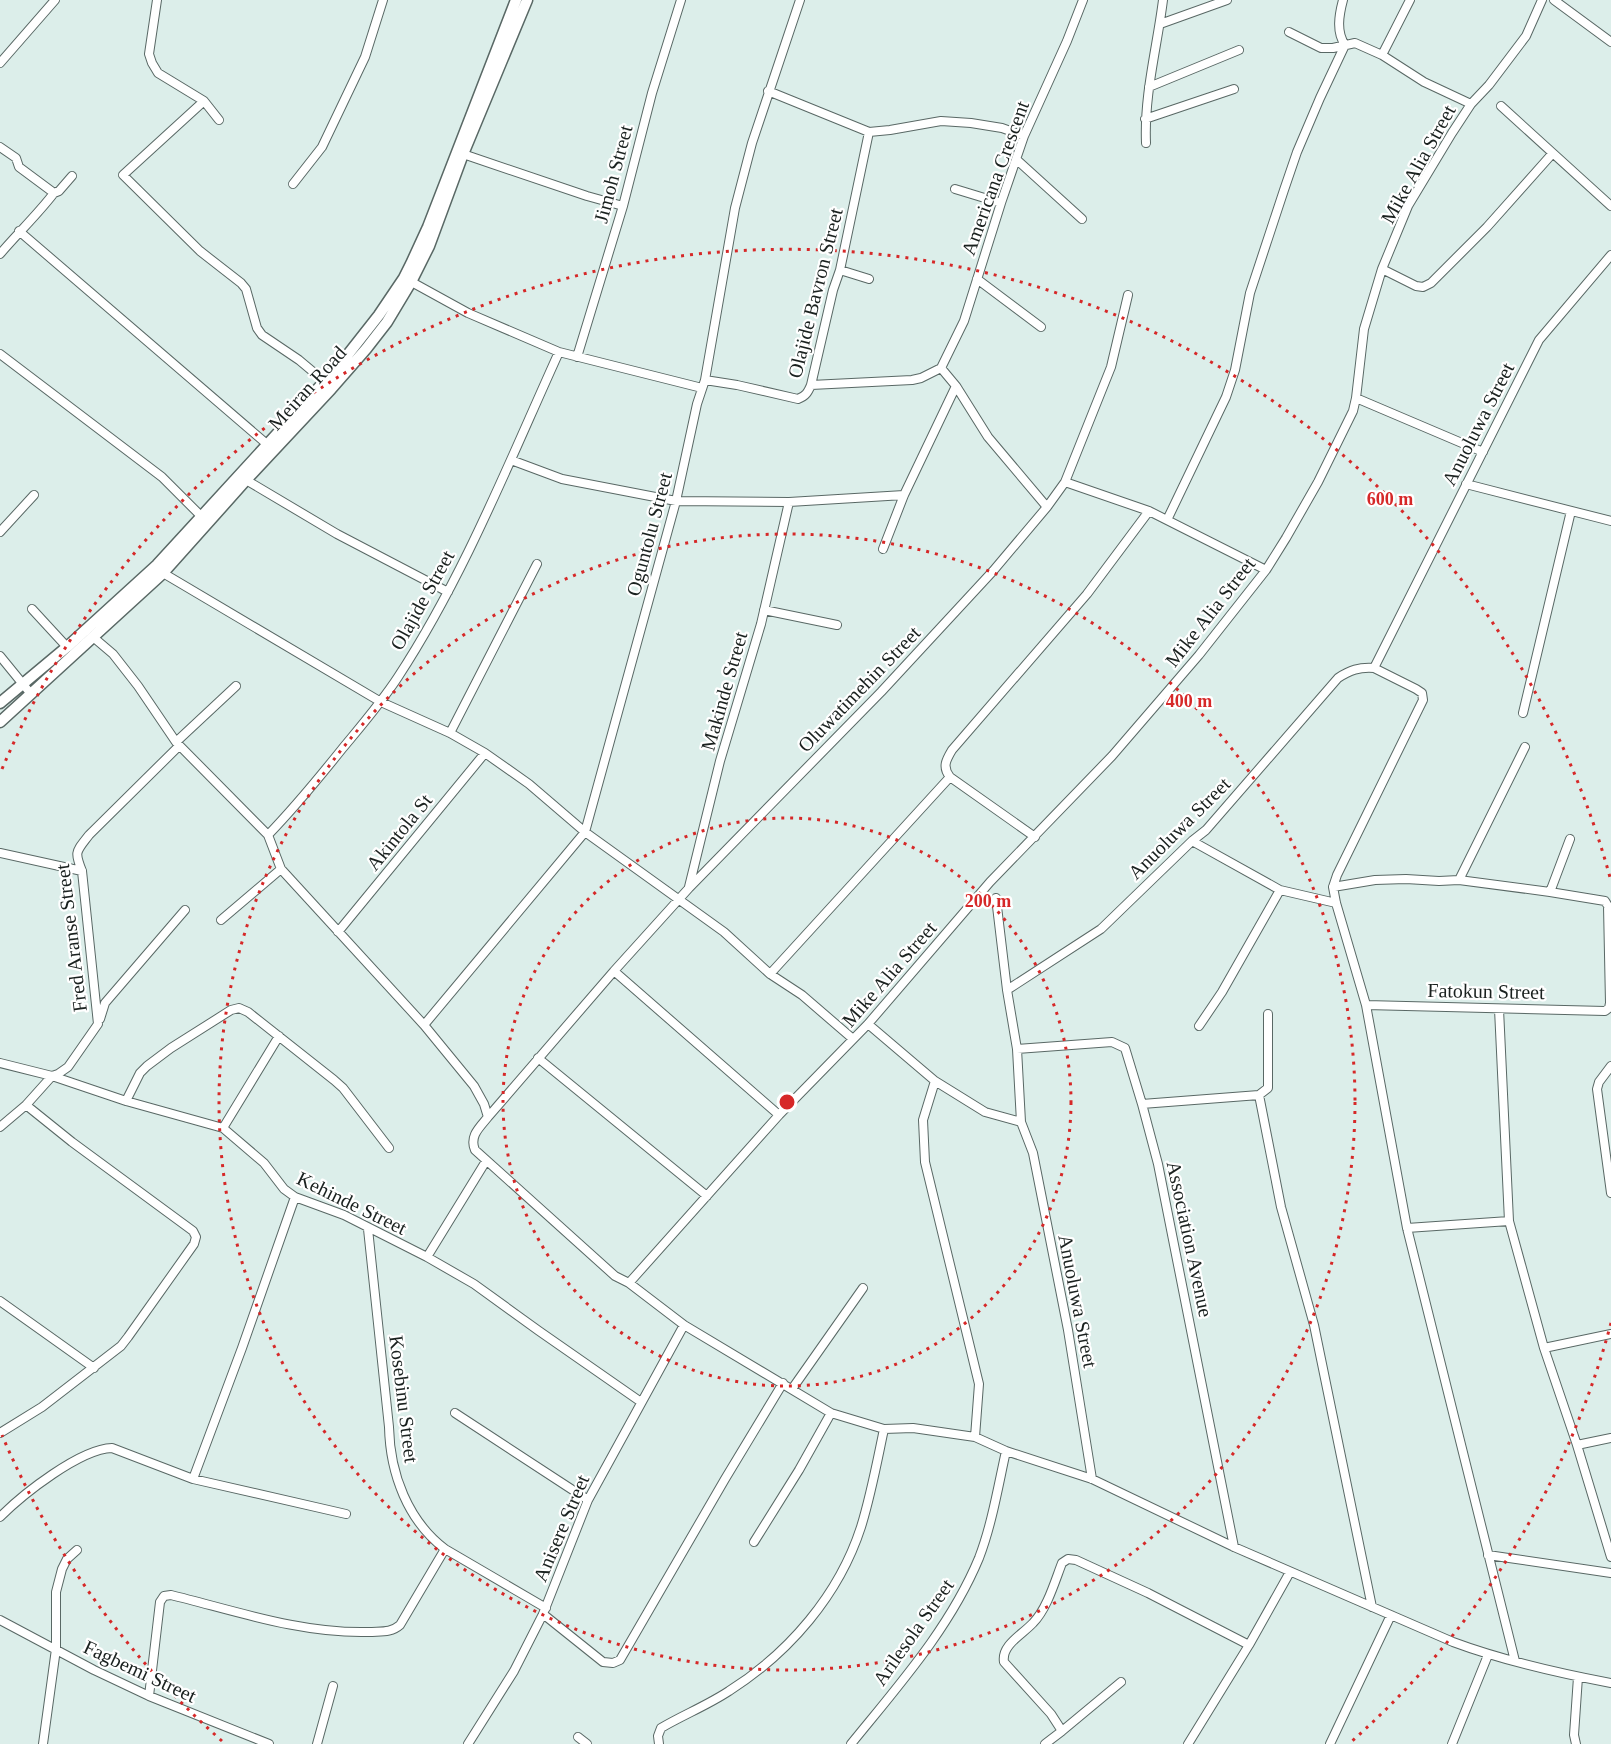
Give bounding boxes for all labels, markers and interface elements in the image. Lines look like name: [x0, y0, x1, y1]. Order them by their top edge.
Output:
street label: Americana Crescent: [957, 97, 1033, 258]
street label: Mike Alia Street: [1376, 100, 1460, 227]
street label: Jimoh Street: [589, 122, 637, 225]
street label: Olajide Bavron Street: [783, 205, 848, 381]
street label: Meiran Road: [264, 342, 350, 434]
street label: Anuoluwa Street: [1438, 358, 1519, 489]
street label: Oguntolu Street: [622, 469, 677, 599]
text: 600 m: [1367, 489, 1413, 509]
street label: Olajide Street: [386, 546, 459, 654]
street label: Mike Alia Street: [1161, 553, 1260, 671]
street label: Oluwatimehin Street: [793, 621, 925, 756]
street label: Makinde Street: [697, 629, 752, 753]
text: 400 m: [1166, 691, 1212, 711]
street label: Anuoluwa Street: [1123, 772, 1235, 884]
street label: Akintola St: [362, 789, 437, 875]
street label: Fred Aranse Street: [51, 862, 91, 1013]
text: 200 m: [965, 891, 1011, 911]
street label: Mike Alia Street: [837, 917, 941, 1031]
street label: Fatokun Street: [1427, 979, 1545, 1003]
centre of rings: [777, 1092, 797, 1112]
street label: Association Avenue: [1163, 1159, 1217, 1319]
street label: Kehinde Street: [294, 1167, 411, 1239]
street label: Anuoluwa Street: [1054, 1233, 1102, 1370]
street label: Kosebinu Street: [385, 1334, 423, 1464]
street label: Anisere Street: [529, 1471, 594, 1585]
street label: Arilesola Street: [868, 1574, 958, 1689]
street label: Fagbemi Street: [80, 1635, 200, 1708]

